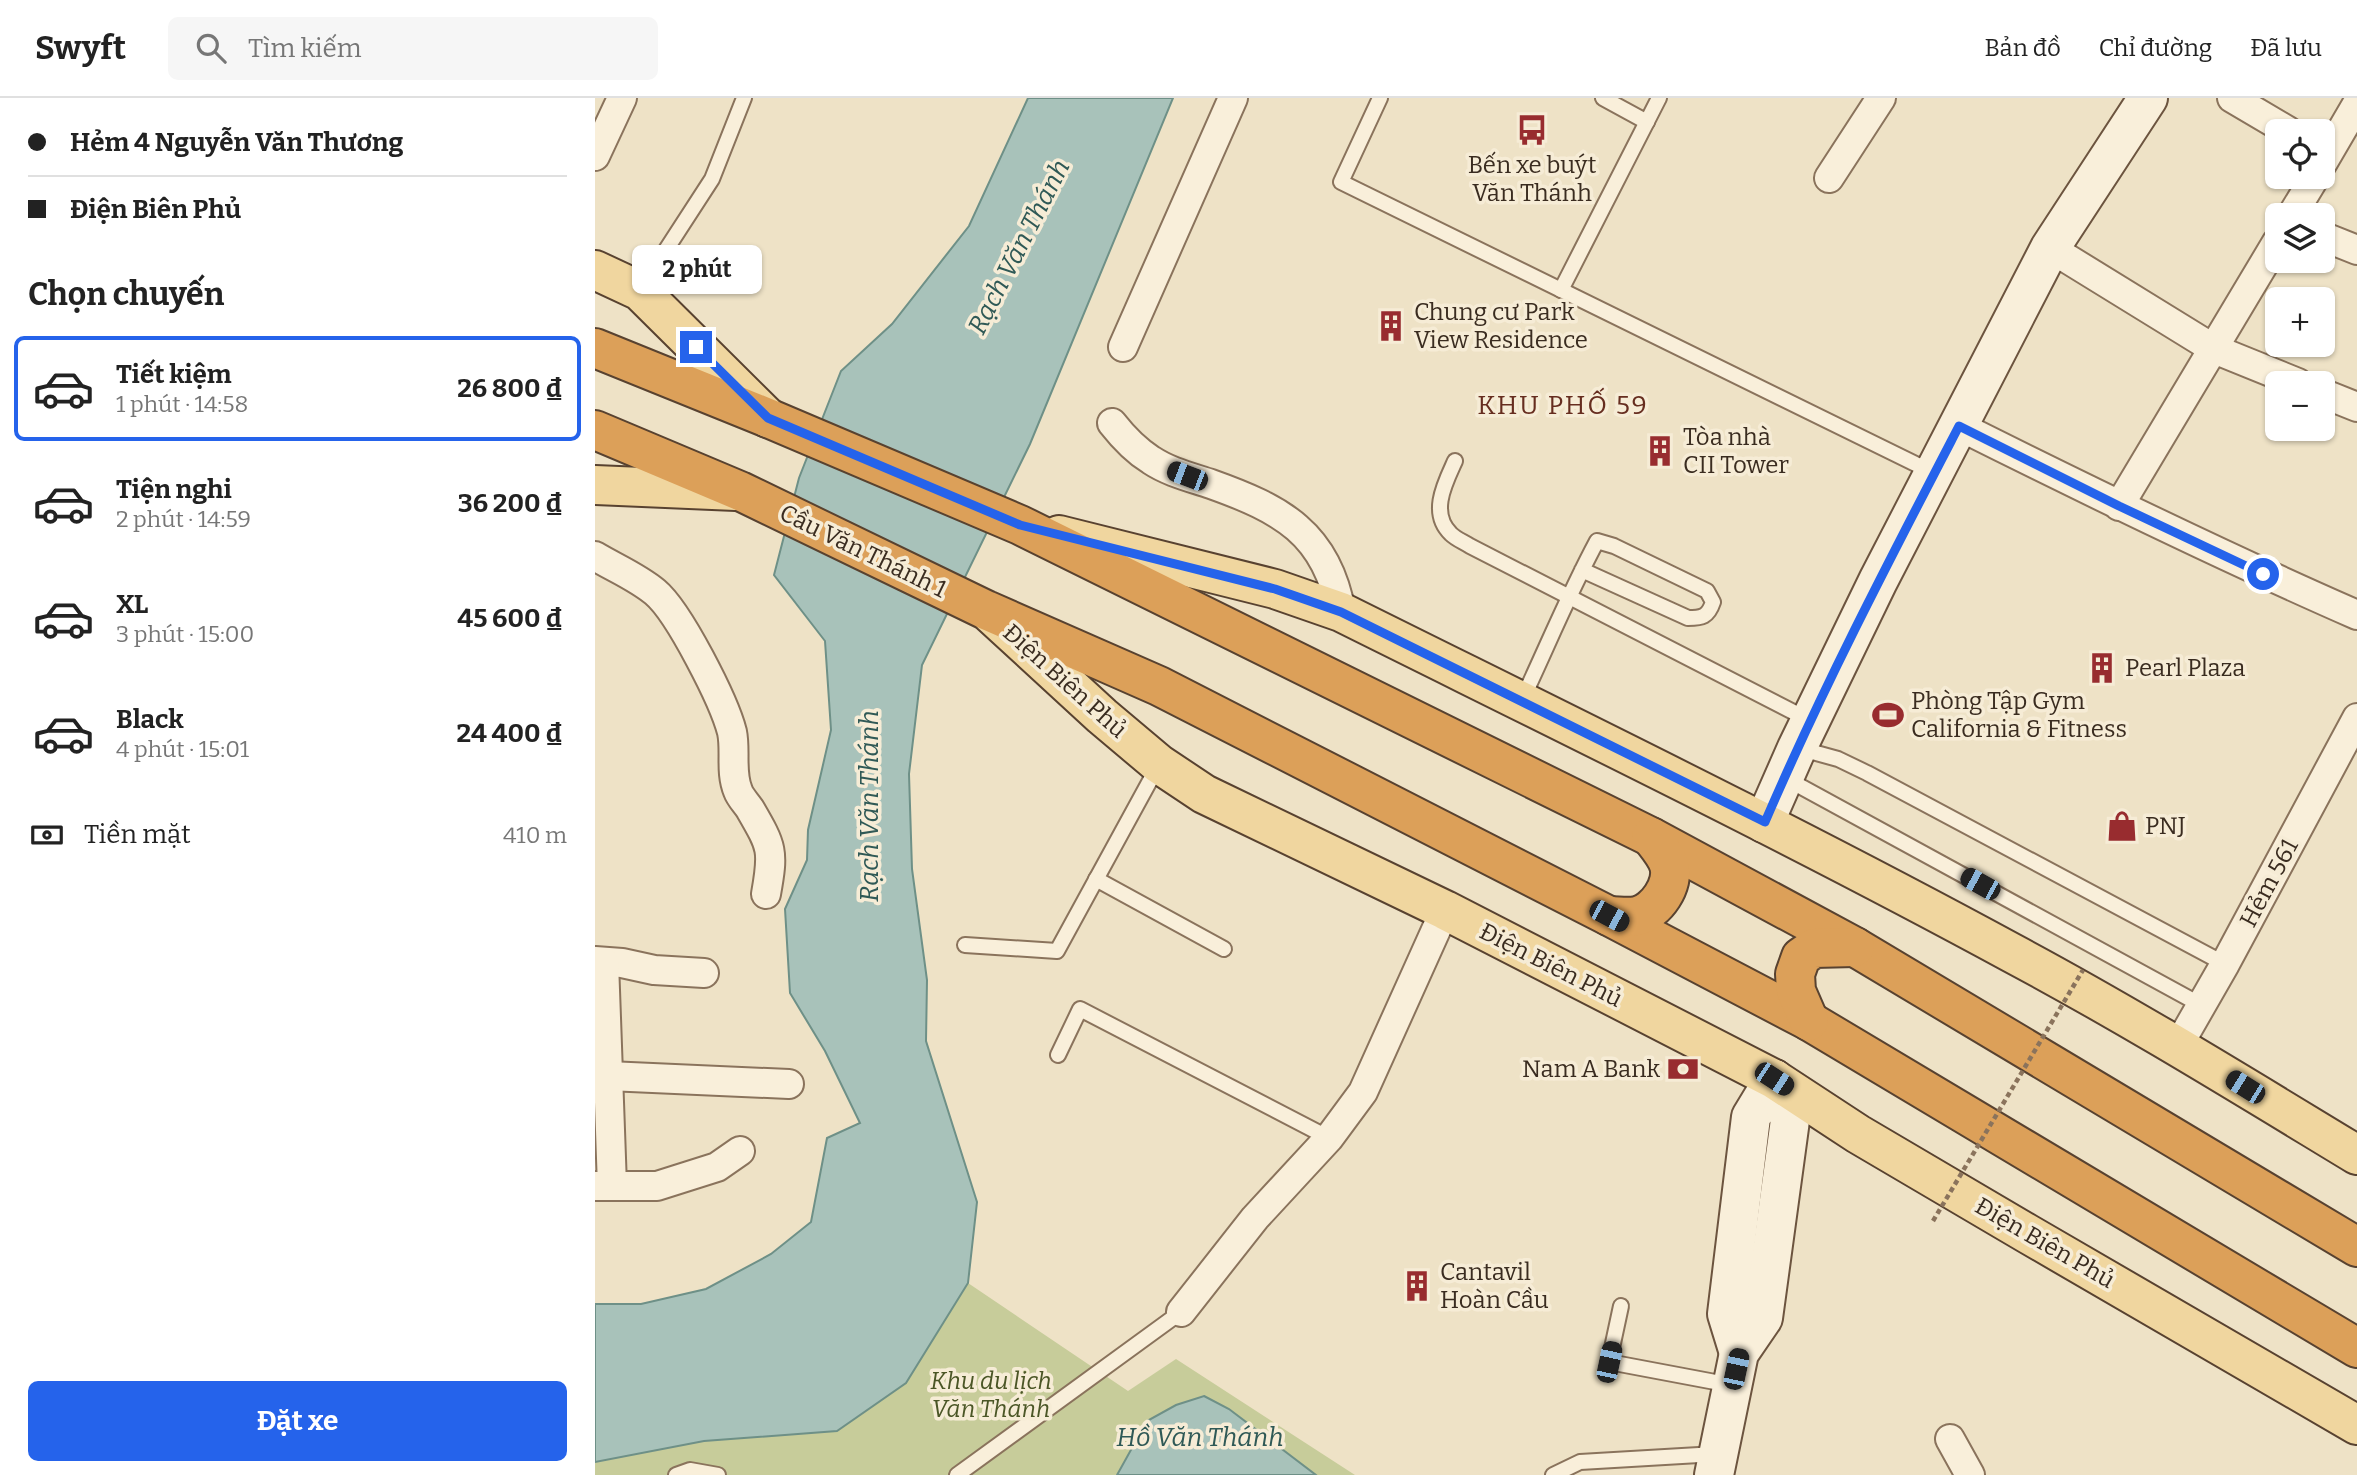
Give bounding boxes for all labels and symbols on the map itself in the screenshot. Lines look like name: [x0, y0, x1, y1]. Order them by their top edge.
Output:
bus stop icon: Bến xe buýt Văn Thánh: [1515, 113, 1549, 147]
place label: Bến xe buýt Văn Thánh: [1468, 151, 1597, 207]
water label: Rạch Văn Thánh: [962, 155, 1076, 339]
callout: 2 phút: [631, 246, 761, 294]
place label: Chung cư Park View Residence: [1414, 298, 1588, 354]
building icon: Chung cư Park View Residence: [1374, 309, 1408, 343]
route end: [680, 331, 712, 363]
district label: KHU PHỐ 59: [1477, 387, 1649, 421]
place label: Tòa nhà CII Tower: [1683, 423, 1789, 479]
building icon: Tòa nhà CII Tower: [1643, 434, 1677, 468]
car: [1164, 459, 1211, 493]
street label: Cầu Văn Thánh 1: [775, 499, 951, 604]
route start: [2247, 558, 2279, 590]
street label: Điện Biên Phủ: [998, 618, 1133, 744]
building icon: Pearl Plaza: [2085, 651, 2119, 685]
place label: Pearl Plaza: [2125, 654, 2245, 682]
place label: Phòng Tập Gym California & Fitness: [1911, 687, 2127, 743]
sports icon: Phòng Tập Gym California & Fitness: [1871, 698, 1905, 732]
water label: Rạch Văn Thánh: [854, 710, 885, 902]
shop icon: PNJ: [2105, 809, 2139, 843]
place label: PNJ: [2145, 812, 2186, 840]
street label: Hẻm 561: [2234, 834, 2304, 932]
car: [1957, 865, 2004, 903]
car: [1586, 897, 1633, 935]
street label: Điện Biên Phủ: [1475, 917, 1627, 1013]
bank icon: Nam A Bank: [1666, 1052, 1700, 1086]
place label: Nam A Bank: [1522, 1055, 1660, 1083]
car: [1751, 1059, 1798, 1099]
car: [2222, 1067, 2269, 1107]
street label: Điện Biên Phủ: [1970, 1192, 2120, 1294]
place label: Cantavil Hoàn Cầu: [1440, 1258, 1549, 1314]
building icon: Cantavil Hoàn Cầu: [1400, 1269, 1434, 1303]
car: [1595, 1339, 1624, 1385]
car: [1722, 1346, 1751, 1392]
park label: Khu du lịch Văn Thánh: [930, 1367, 1052, 1423]
water label: Hồ Văn Thánh: [1116, 1422, 1284, 1453]

